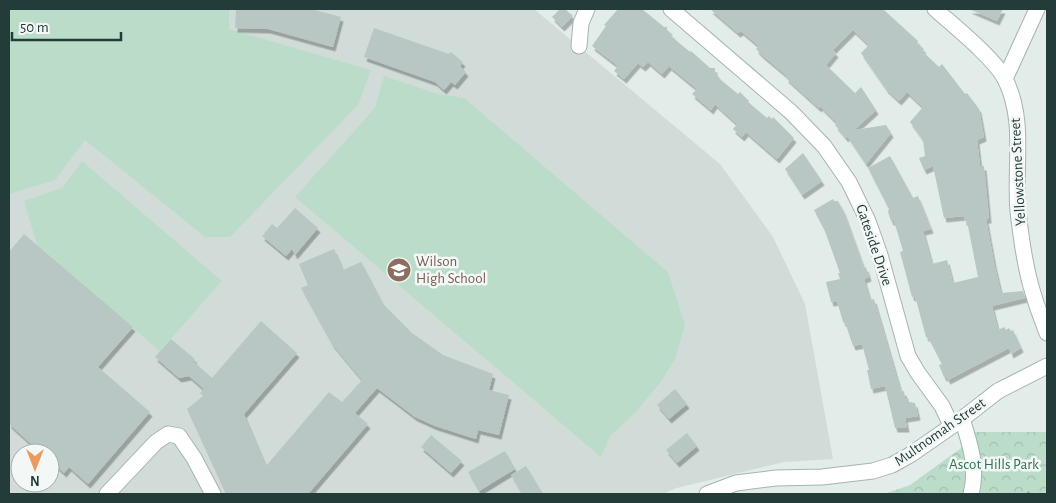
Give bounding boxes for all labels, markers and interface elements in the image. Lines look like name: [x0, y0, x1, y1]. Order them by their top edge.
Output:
scale bar: [12, 10, 121, 42]
text: 50 m: [20, 20, 49, 35]
street label: Yellowstone Street: [1008, 117, 1028, 226]
street label: Gateside Drive: [853, 202, 895, 288]
place label: Wilson High School: [416, 254, 486, 286]
school or university icon: Wilson High School: [386, 257, 412, 283]
street label: Multnomah Street: [892, 395, 988, 469]
north arrow: [10, 443, 60, 493]
park label: Ascot Hills Park: [949, 457, 1039, 472]
text: N: [30, 473, 40, 487]

